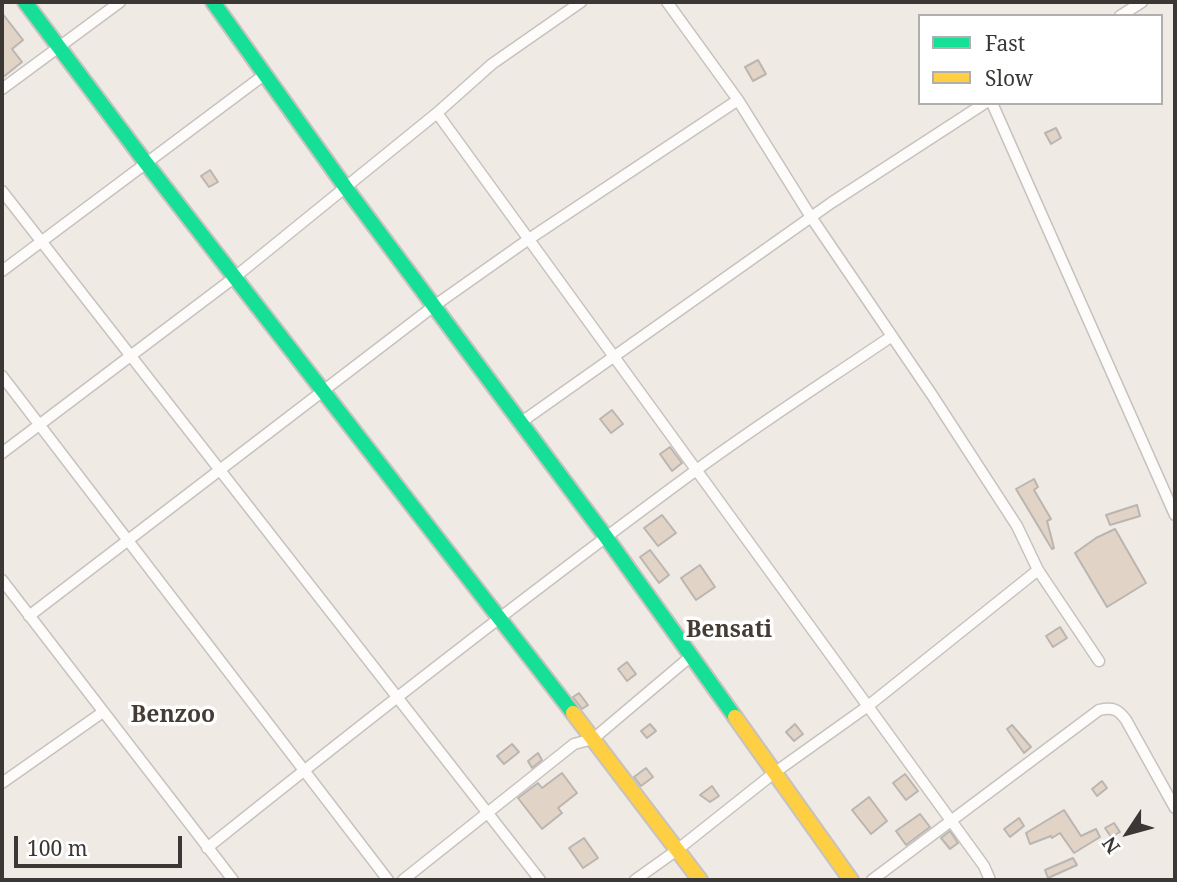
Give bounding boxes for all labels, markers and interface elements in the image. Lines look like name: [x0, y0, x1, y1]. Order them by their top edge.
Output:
legend: [918, 14, 1163, 105]
text: Fast: [985, 29, 1025, 57]
text: Slow: [985, 64, 1033, 92]
district label: Bensati: [686, 616, 772, 644]
district label: Benzoo: [131, 701, 215, 729]
north arrow: [1093, 798, 1163, 868]
scale bar: [18, 822, 186, 866]
text: N: [1096, 832, 1126, 859]
text: 100 m: [27, 834, 88, 862]

